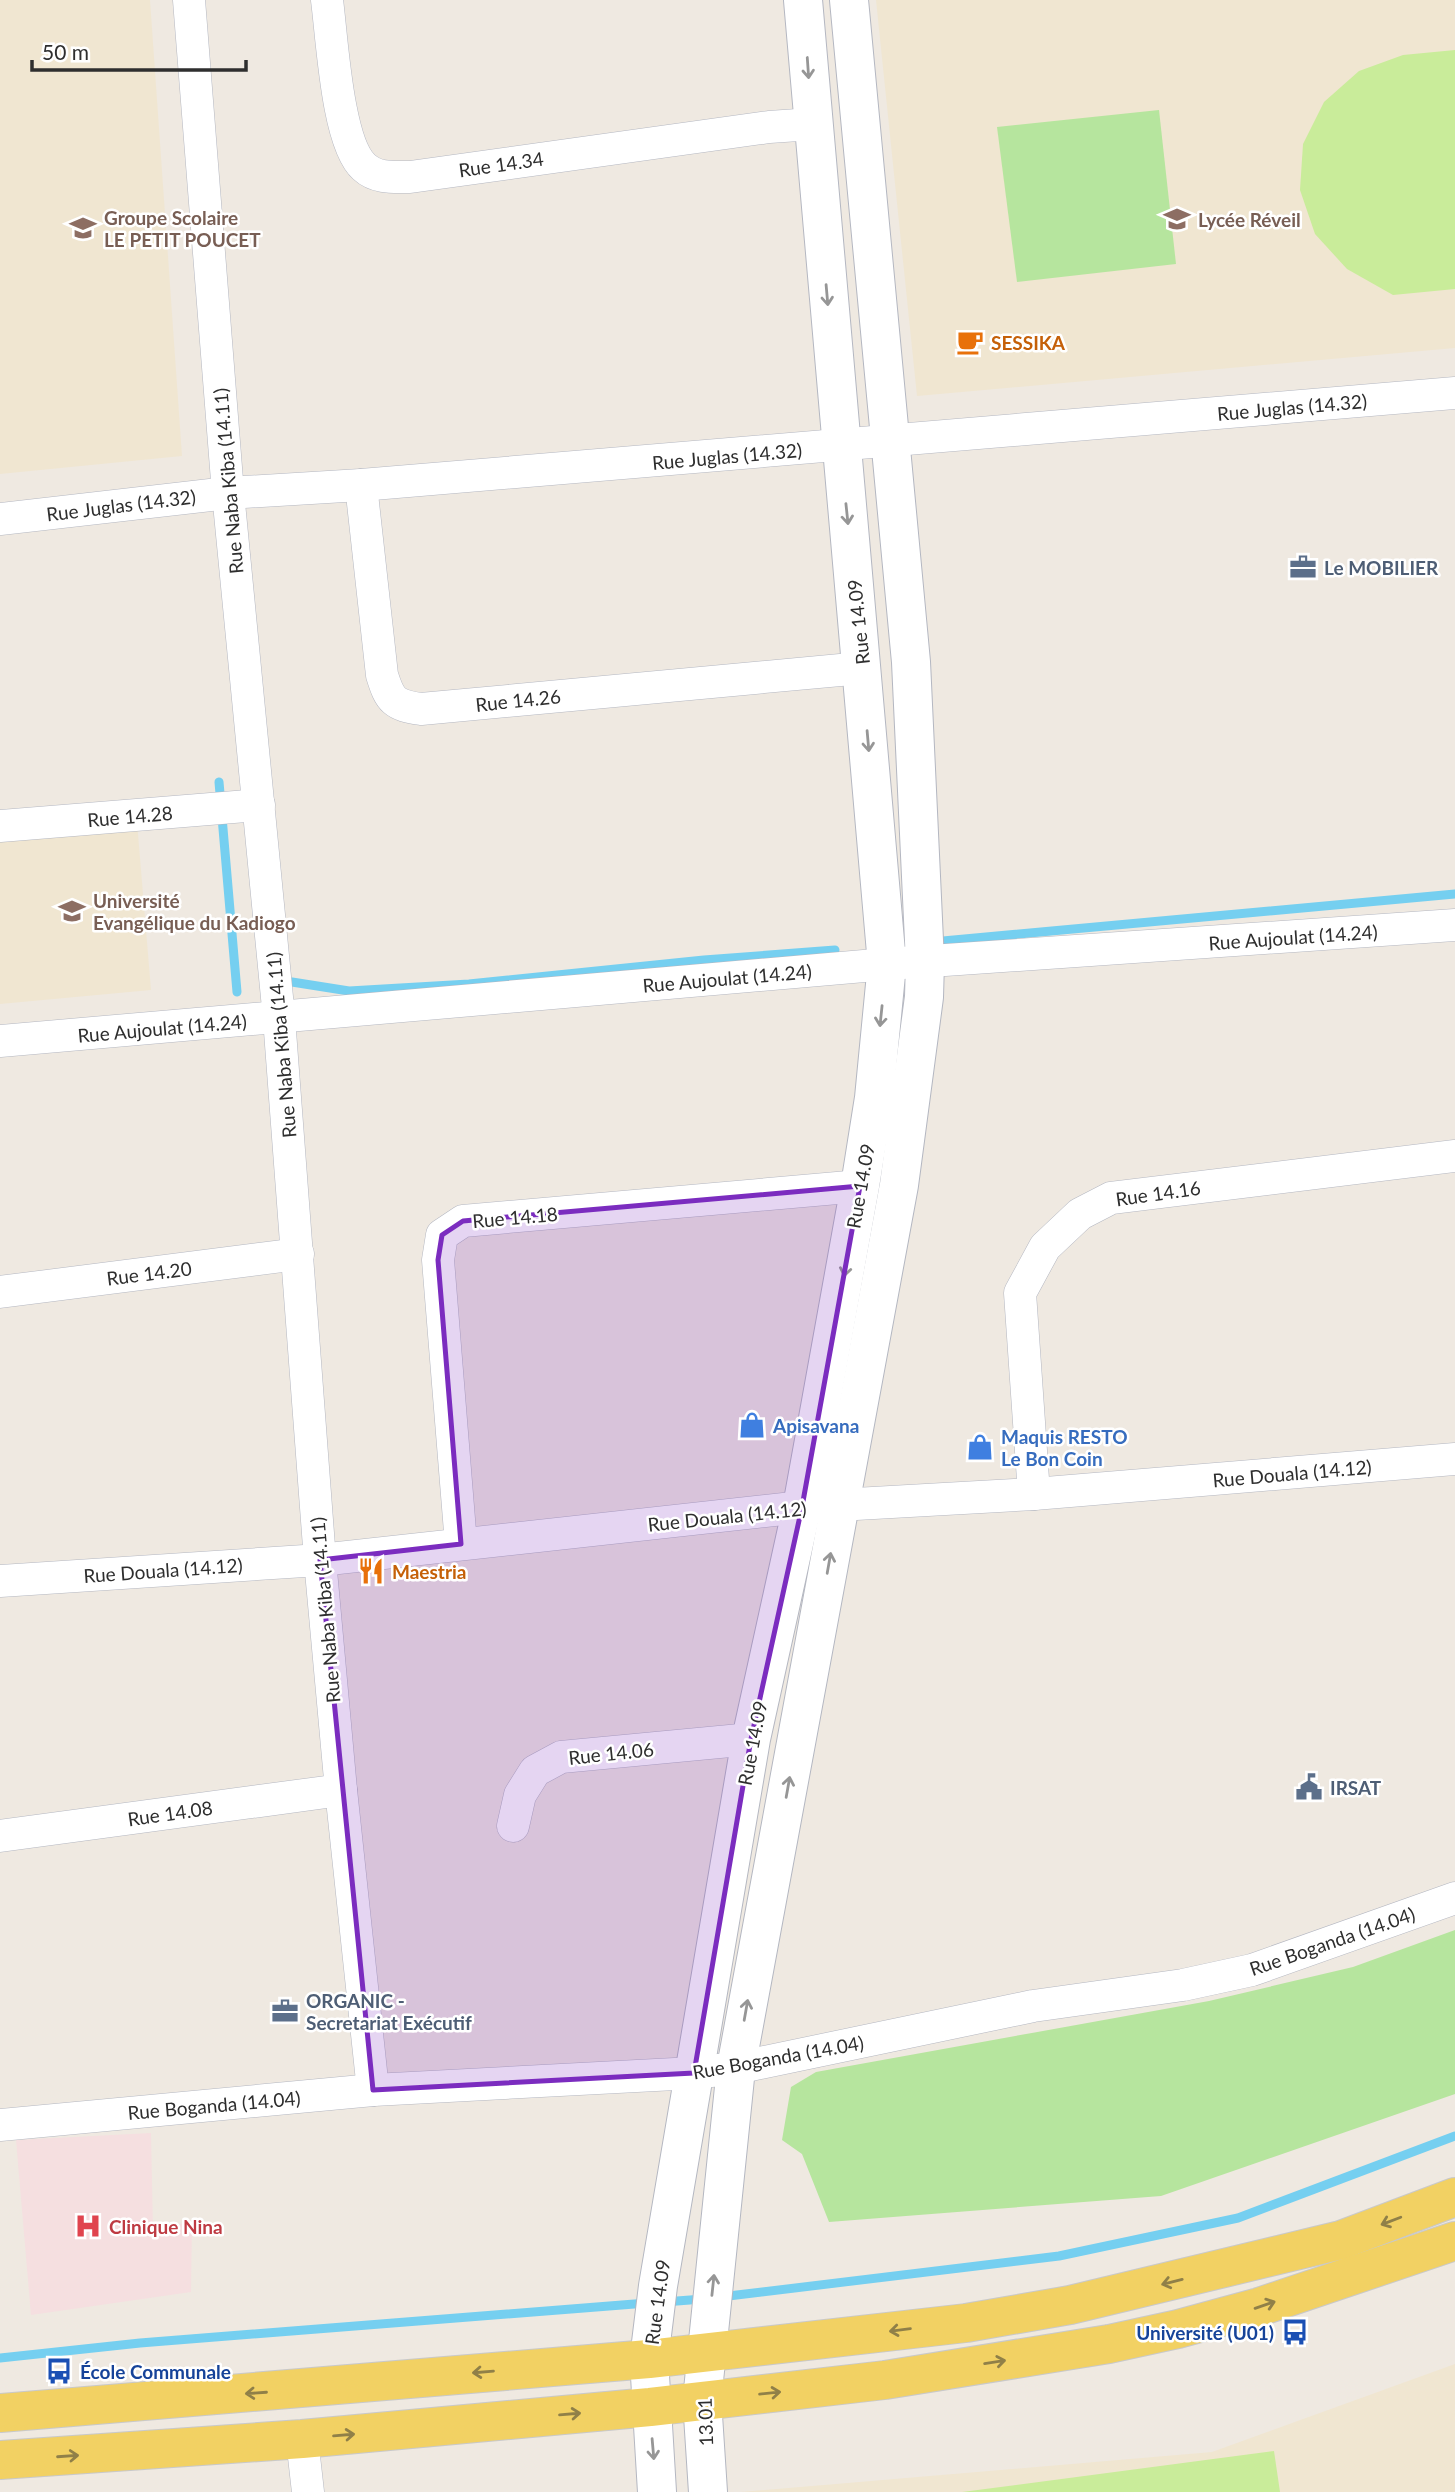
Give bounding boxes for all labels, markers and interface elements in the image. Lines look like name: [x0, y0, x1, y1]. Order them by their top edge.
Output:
scale bar: [32, 28, 245, 72]
text: 50 m: [42, 39, 89, 64]
one-way arrow: [802, 56, 815, 79]
street label: Rue 14.34: [457, 147, 545, 181]
school or university icon: Lycée Réveil: [1162, 204, 1192, 234]
place label: Groupe Scolaire LE PETIT POUCET: [104, 206, 261, 251]
place label: Lycée Réveil: [1198, 208, 1301, 231]
school or university icon: Groupe Scolaire LE PETIT POUCET: [68, 213, 98, 243]
one-way arrow: [821, 283, 834, 306]
cafe icon: SESSIKA: [955, 327, 985, 357]
place label: SESSIKA: [991, 331, 1066, 354]
street label: Rue Naba Kiba (14.11): [208, 387, 248, 575]
street label: Rue Juglas (14.32): [1216, 389, 1368, 425]
street label: Rue Juglas (14.32): [651, 438, 803, 474]
street label: Rue Juglas (14.32): [45, 484, 197, 526]
one-way arrow: [841, 503, 854, 525]
office icon: Le MOBILIER: [1288, 552, 1318, 582]
place label: Le MOBILIER: [1324, 556, 1439, 579]
street label: Rue 14.09: [842, 578, 874, 666]
street label: Rue 14.26: [474, 684, 562, 716]
one-way arrow: [862, 729, 875, 752]
street label: Rue 14.28: [86, 801, 174, 831]
place label: Université Evangélique du Kadiogo: [93, 889, 296, 934]
school or university icon: Université Evangélique du Kadiogo: [57, 896, 87, 926]
street label: Rue Aujoulat (14.24): [1208, 920, 1378, 954]
street label: Rue Naba Kiba (14.11): [261, 951, 301, 1139]
street label: Rue Aujoulat (14.24): [641, 959, 813, 997]
one-way arrow: [875, 1004, 888, 1027]
street label: Rue Aujoulat (14.24): [76, 1009, 248, 1047]
street label: Rue 14.09: [841, 1142, 879, 1230]
street label: Rue 14.16: [1114, 1176, 1202, 1210]
street label: Rue 14.18: [471, 1202, 559, 1232]
one-way arrow: [839, 1254, 852, 1277]
street label: Rue 14.20: [105, 1256, 193, 1290]
shop icon: Apisavana: [737, 1410, 767, 1440]
place label: Apisavana: [772, 1414, 859, 1437]
place label: Maquis RESTO Le Bon Coin: [1001, 1425, 1128, 1470]
shop icon: Maquis RESTO Le Bon Coin: [965, 1432, 995, 1462]
street label: Rue Douala (14.12): [1211, 1455, 1373, 1491]
street label: Rue Douala (14.12): [646, 1496, 808, 1536]
street label: Rue Naba Kiba (14.11): [305, 1516, 345, 1704]
one-way arrow: [823, 1552, 836, 1575]
street label: Rue Douala (14.12): [83, 1553, 243, 1587]
restaurant icon: Maestria: [356, 1556, 386, 1586]
place label: Maestria: [392, 1560, 466, 1583]
street label: Rue 14.09: [733, 1699, 771, 1787]
street label: Rue 14.06: [567, 1737, 655, 1769]
public building icon: IRSAT: [1294, 1772, 1324, 1802]
one-way arrow: [781, 1776, 795, 1799]
place label: IRSAT: [1330, 1776, 1382, 1799]
street label: Rue 14.08: [126, 1796, 214, 1830]
street label: Rue Boganda (14.04): [1246, 1902, 1418, 1980]
place label: ORGANIC - Secretariat Exécutif: [306, 1989, 472, 2034]
office icon: ORGANIC - Secretariat Exécutif: [270, 1996, 300, 2026]
one-way arrow: [740, 2000, 754, 2022]
street label: Rue Boganda (14.04): [691, 2031, 865, 2083]
street label: Rue Boganda (14.04): [127, 2086, 301, 2124]
hospital icon: Clinique Nina: [73, 2211, 103, 2241]
place label: Clinique Nina: [109, 2215, 223, 2238]
one-way arrow: [1381, 2216, 1403, 2229]
street label: Rue 14.09: [640, 2258, 674, 2346]
one-way arrow: [707, 2274, 720, 2297]
one-way arrow: [1161, 2276, 1184, 2289]
one-way arrow: [1254, 2298, 1276, 2310]
bus stop icon: Université (U01): [1280, 2317, 1310, 2347]
place label: Université (U01): [1136, 2321, 1274, 2344]
one-way arrow: [889, 2324, 912, 2337]
bus stop icon: École Communale: [44, 2356, 74, 2386]
one-way arrow: [983, 2356, 1006, 2369]
place label: École Communale: [80, 2360, 231, 2383]
one-way arrow: [472, 2366, 495, 2379]
one-way arrow: [758, 2386, 781, 2399]
one-way arrow: [246, 2387, 268, 2400]
street label: 13.01: [693, 2397, 717, 2447]
one-way arrow: [559, 2407, 581, 2420]
one-way arrow: [332, 2428, 355, 2441]
one-way arrow: [647, 2438, 660, 2460]
one-way arrow: [56, 2449, 79, 2462]

